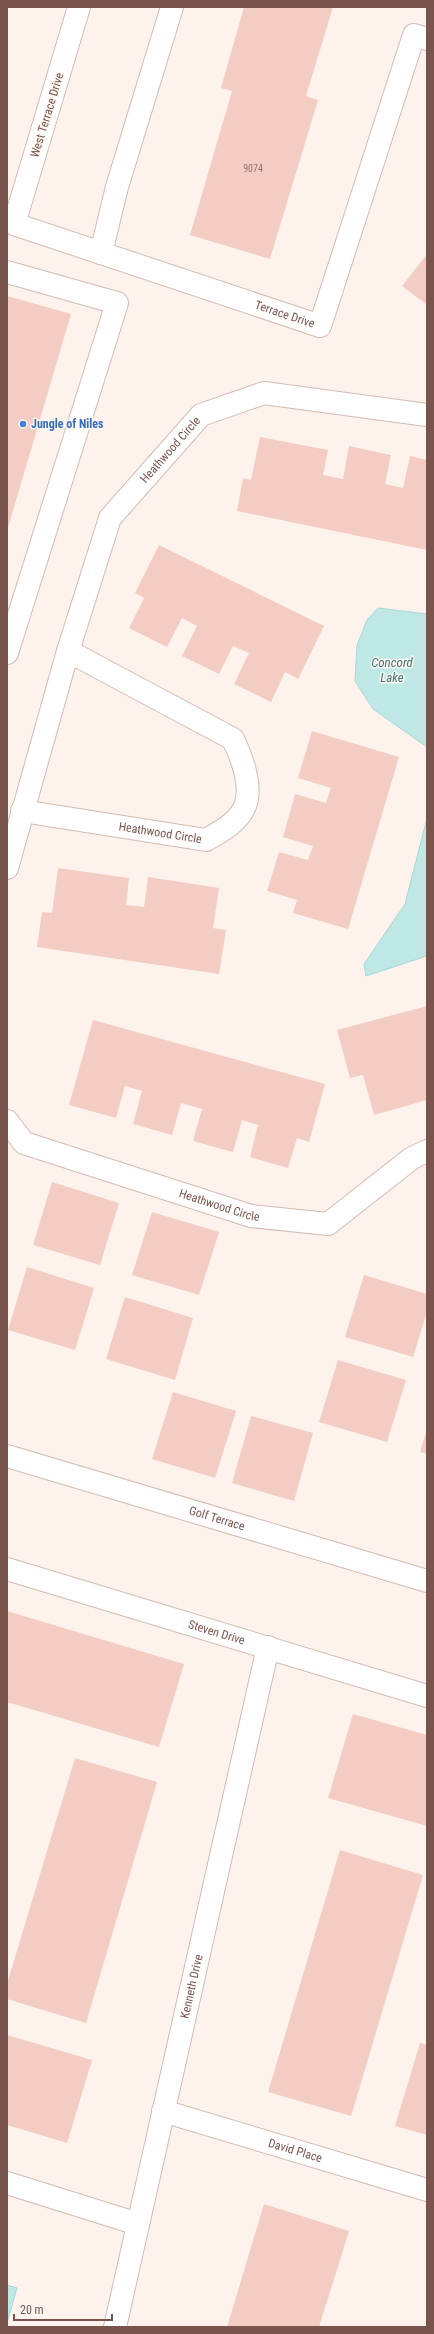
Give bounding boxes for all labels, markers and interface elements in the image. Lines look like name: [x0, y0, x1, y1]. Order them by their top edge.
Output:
street label: West Terrace Drive: [27, 70, 67, 159]
house number: 9074: [243, 163, 263, 174]
street label: Terrace Drive: [253, 298, 317, 331]
street label: Heathwood Circle: [137, 413, 204, 486]
place label: Jungle of Niles: [31, 417, 104, 431]
marker: Jungle of Niles: [18, 419, 28, 429]
water label: Concord Lake: [371, 655, 414, 685]
street label: Heathwood Circle: [118, 819, 203, 846]
street label: Heathwood Circle: [177, 1186, 261, 1224]
street label: Golf Terrace: [187, 1504, 247, 1533]
street label: Steven Drive: [187, 1617, 247, 1648]
street label: Kenneth Drive: [178, 1953, 206, 2020]
street label: David Place: [267, 2136, 324, 2165]
scale bar: [14, 2296, 112, 2322]
text: 20 m: [20, 2303, 44, 2317]

